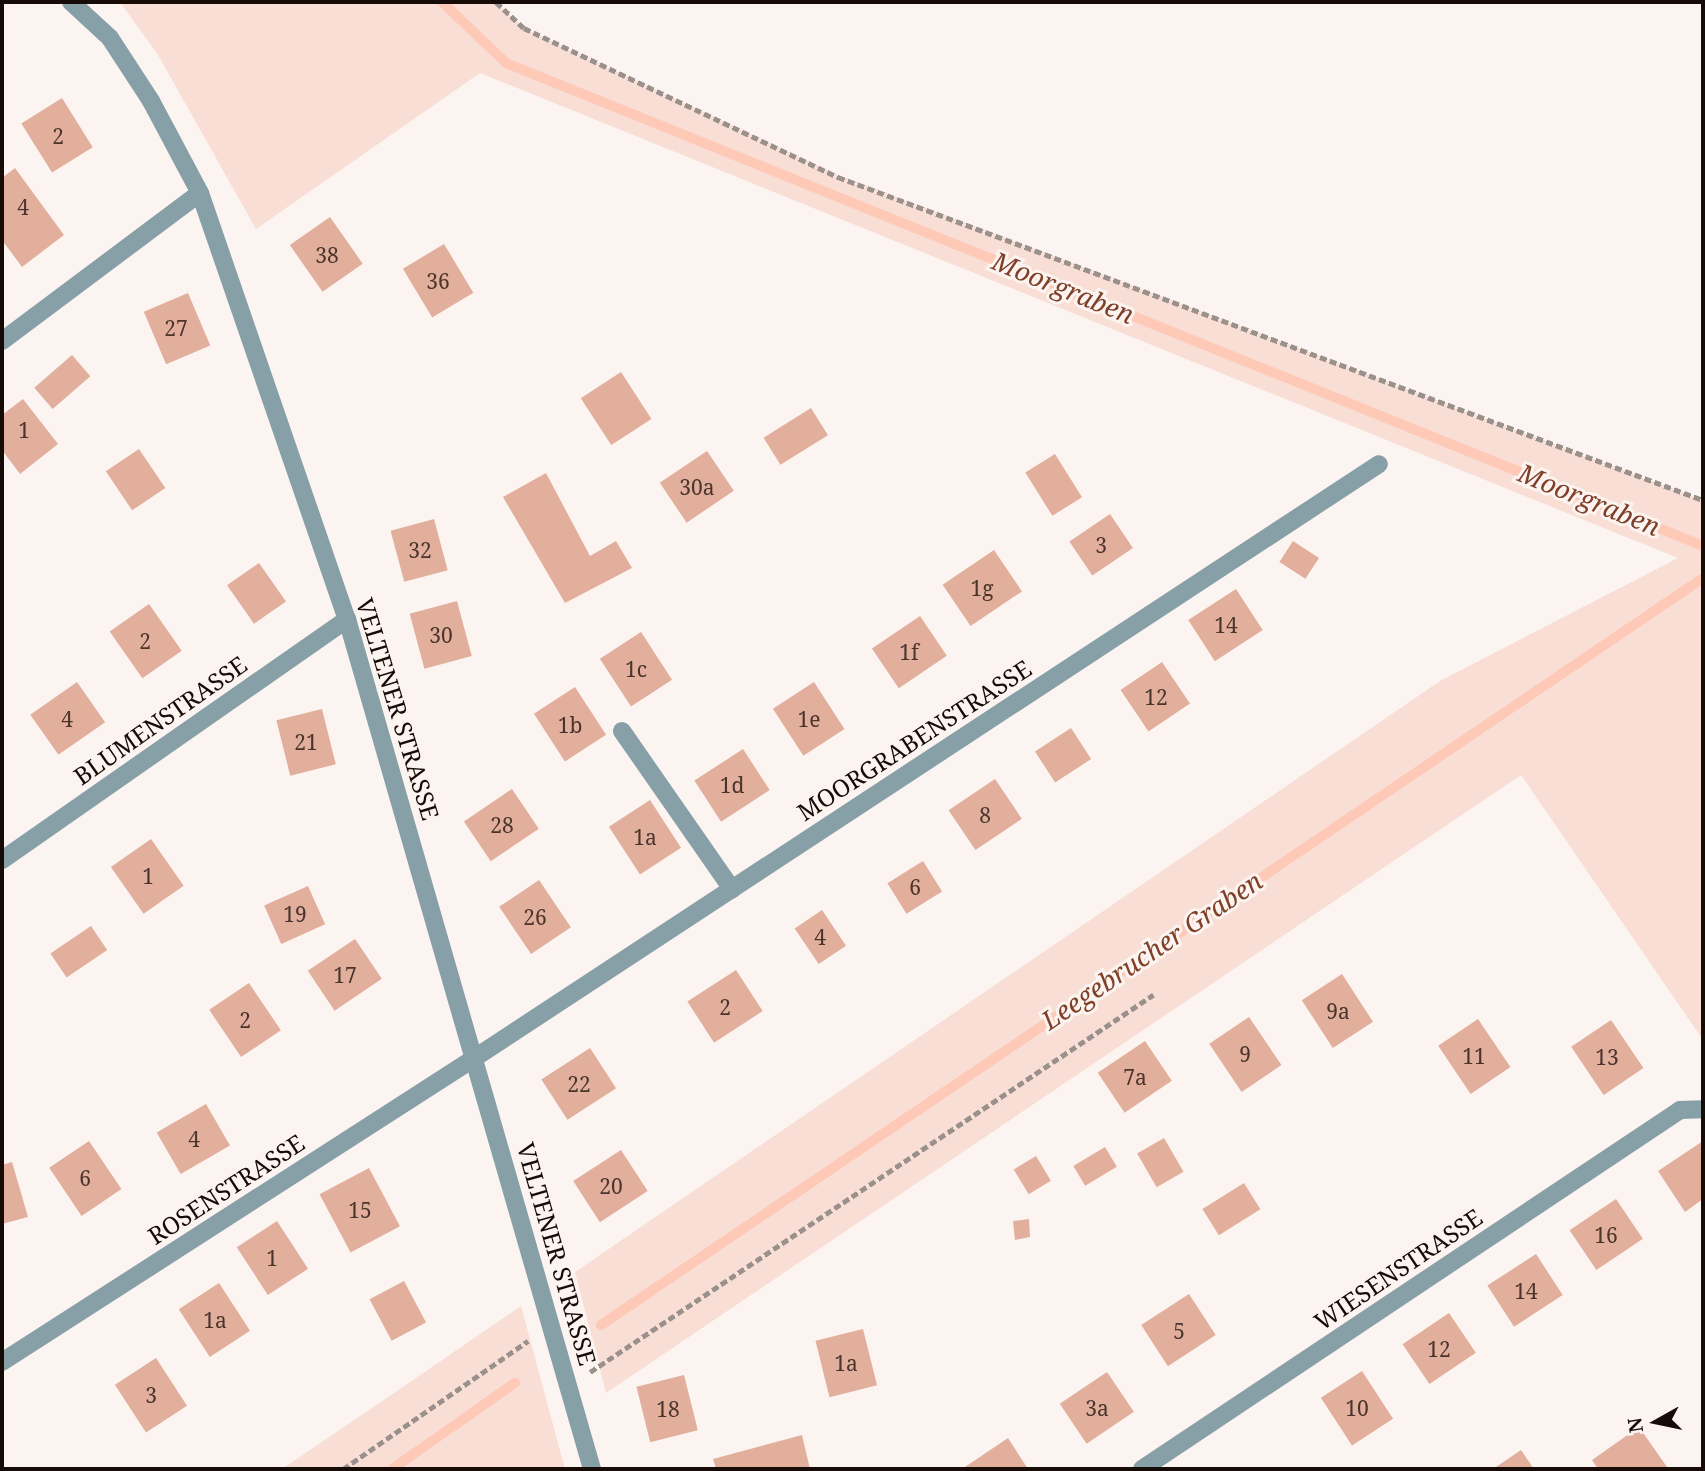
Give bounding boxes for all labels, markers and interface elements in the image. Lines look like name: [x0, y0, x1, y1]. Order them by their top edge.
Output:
house number: 2: [52, 123, 64, 149]
house number: 4: [17, 194, 29, 220]
house number: 38: [315, 242, 339, 268]
water label: Moorgraben: [988, 245, 1138, 331]
house number: 36: [426, 268, 450, 294]
house number: 27: [164, 315, 188, 341]
house number: 1: [18, 417, 30, 443]
water label: Moorgraben: [1514, 457, 1664, 543]
house number: 30a: [679, 474, 715, 500]
house number: 3: [1095, 532, 1107, 558]
house number: 32: [408, 537, 432, 563]
house number: 1g: [970, 575, 994, 601]
street label: VELTENER STRASSE: [351, 595, 445, 823]
house number: 14: [1214, 612, 1238, 638]
house number: 30: [429, 622, 453, 648]
house number: 2: [139, 628, 151, 654]
house number: 1f: [899, 639, 919, 665]
street label: BLUMENSTRASSE: [68, 650, 252, 790]
street label: MOORGRABENSTRASSE: [792, 654, 1036, 826]
house number: 1c: [625, 656, 647, 682]
house number: 12: [1144, 684, 1168, 710]
house number: 4: [61, 706, 73, 732]
house number: 1e: [798, 706, 820, 732]
house number: 1b: [558, 712, 582, 738]
house number: 21: [294, 729, 318, 755]
house number: 1d: [720, 772, 744, 798]
house number: 8: [979, 802, 991, 828]
house number: 28: [490, 812, 514, 838]
house number: 1a: [633, 824, 657, 850]
house number: 1: [142, 863, 154, 889]
water label: Leegebrucher Graben: [1036, 865, 1268, 1037]
house number: 6: [909, 874, 921, 900]
house number: 19: [283, 901, 307, 927]
house number: 26: [523, 904, 547, 930]
house number: 4: [814, 924, 826, 950]
house number: 17: [333, 962, 357, 988]
house number: 2: [719, 994, 731, 1020]
house number: 9a: [1326, 998, 1350, 1024]
house number: 2: [239, 1007, 251, 1033]
house number: 9: [1239, 1041, 1251, 1067]
house number: 11: [1462, 1043, 1486, 1069]
house number: 13: [1595, 1044, 1619, 1070]
house number: 7a: [1123, 1064, 1147, 1090]
house number: 22: [567, 1071, 591, 1097]
house number: 4: [188, 1126, 200, 1152]
street label: ROSENSTRASSE: [143, 1128, 309, 1250]
street label: VELTENER STRASSE: [511, 1139, 603, 1369]
house number: 6: [79, 1165, 91, 1191]
house number: 20: [599, 1173, 623, 1199]
house number: 15: [348, 1197, 372, 1223]
street label: WIESENSTRASSE: [1309, 1202, 1487, 1336]
house number: 16: [1594, 1222, 1618, 1248]
house number: 1: [266, 1245, 278, 1271]
house number: 14: [1514, 1278, 1538, 1304]
house number: 1a: [203, 1307, 227, 1333]
house number: 5: [1173, 1318, 1185, 1344]
house number: 12: [1427, 1336, 1451, 1362]
house number: 1a: [834, 1350, 858, 1376]
house number: 3: [145, 1382, 157, 1408]
north arrow: [1621, 1387, 1691, 1457]
house number: 3a: [1085, 1395, 1109, 1421]
house number: 10: [1345, 1395, 1369, 1421]
house number: 18: [656, 1396, 680, 1422]
text: N: [1621, 1416, 1649, 1435]

